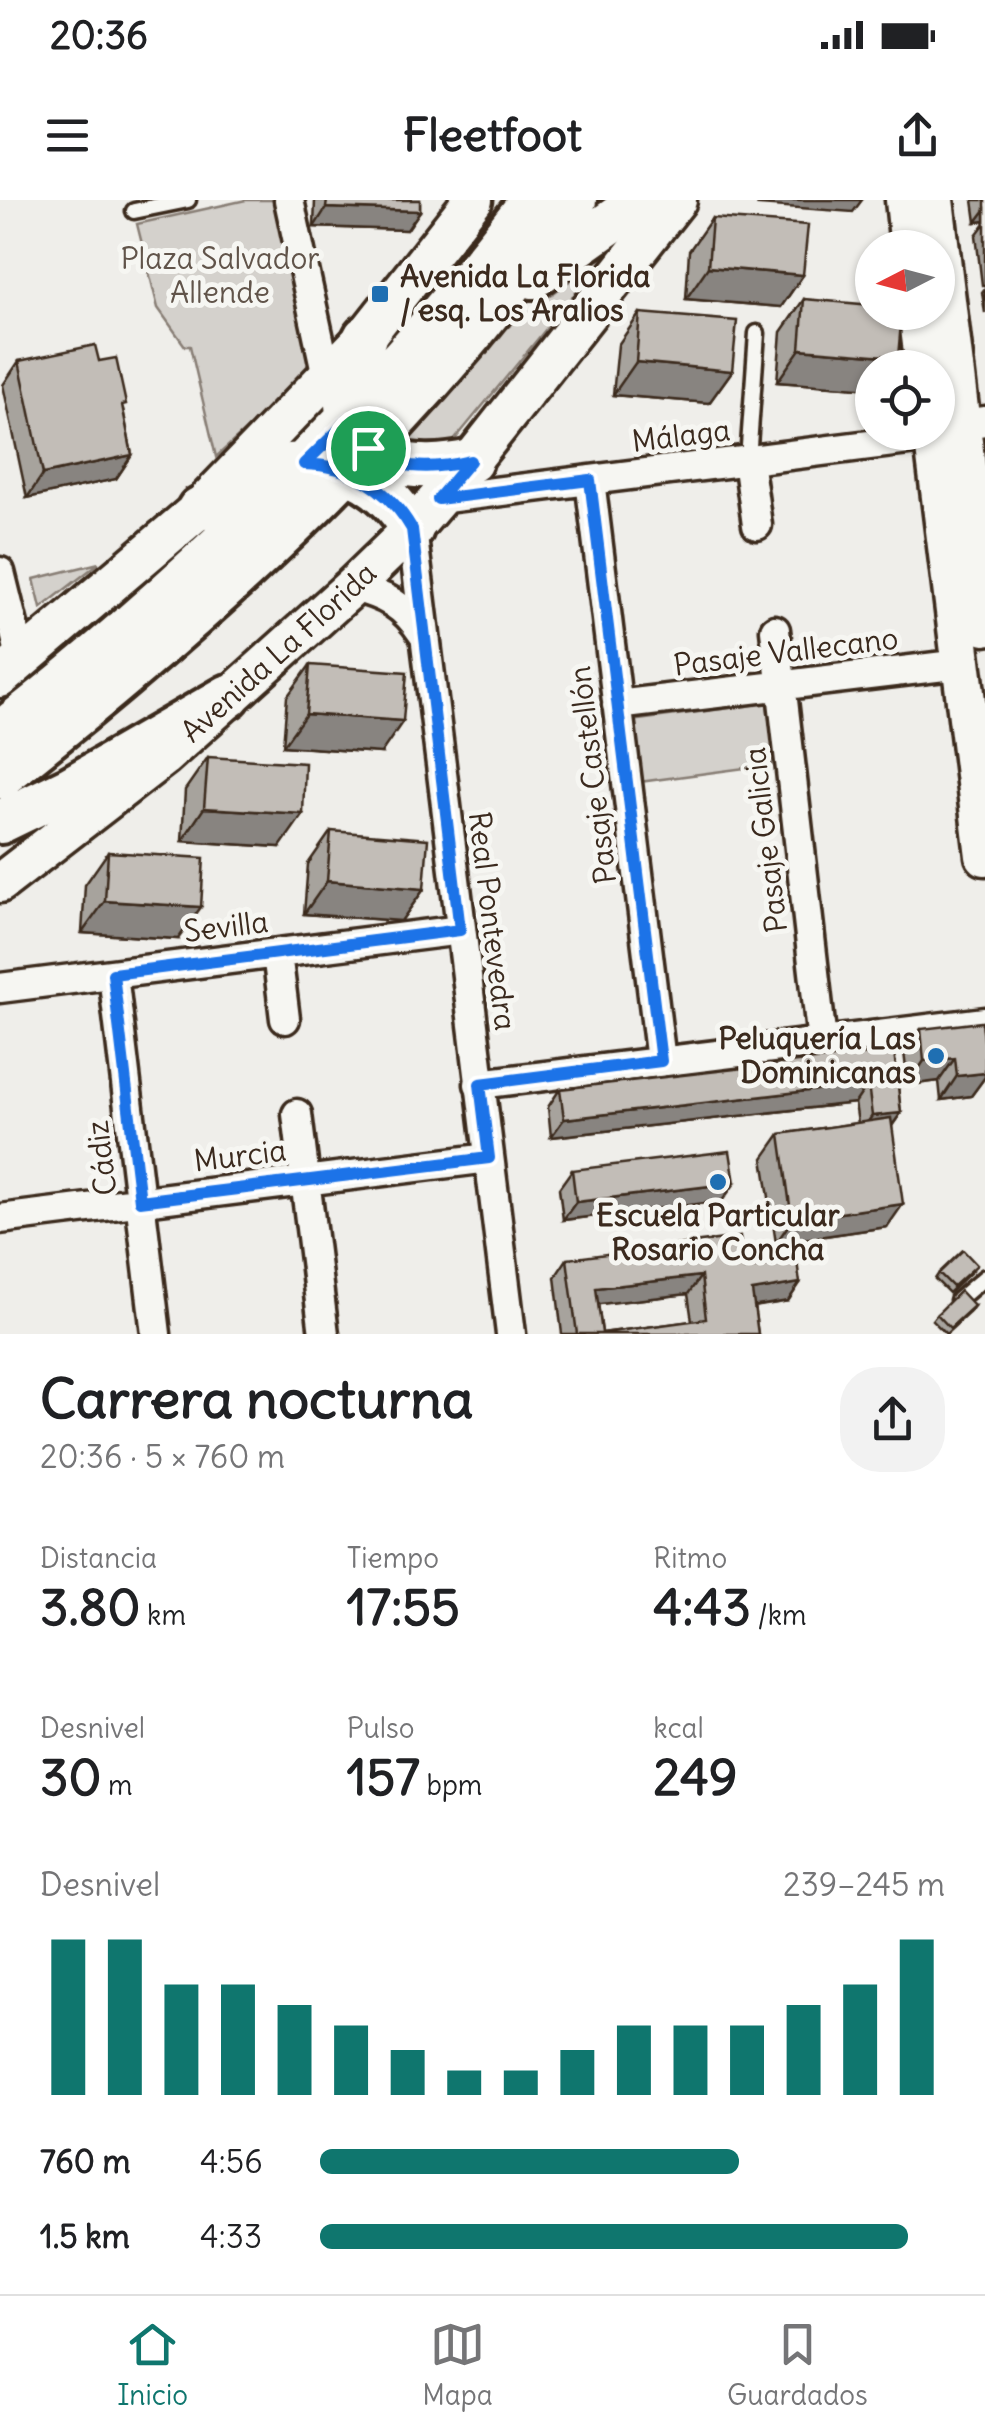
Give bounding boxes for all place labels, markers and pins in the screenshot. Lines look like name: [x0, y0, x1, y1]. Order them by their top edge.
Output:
place label: Avenida La Florida / esq. Los Aralios: [400, 257, 650, 329]
marker: Avenida La Florida / esq. Los Aralios: [369, 283, 391, 305]
pin: [326, 406, 411, 491]
place label: Peluquería Las Dominicanas: [719, 1019, 916, 1091]
marker: Peluquería Las Dominicanas: [925, 1045, 947, 1067]
marker: Escuela Particular Rosario Concha: [707, 1171, 729, 1193]
place label: Escuela Particular Rosario Concha: [596, 1196, 840, 1268]

